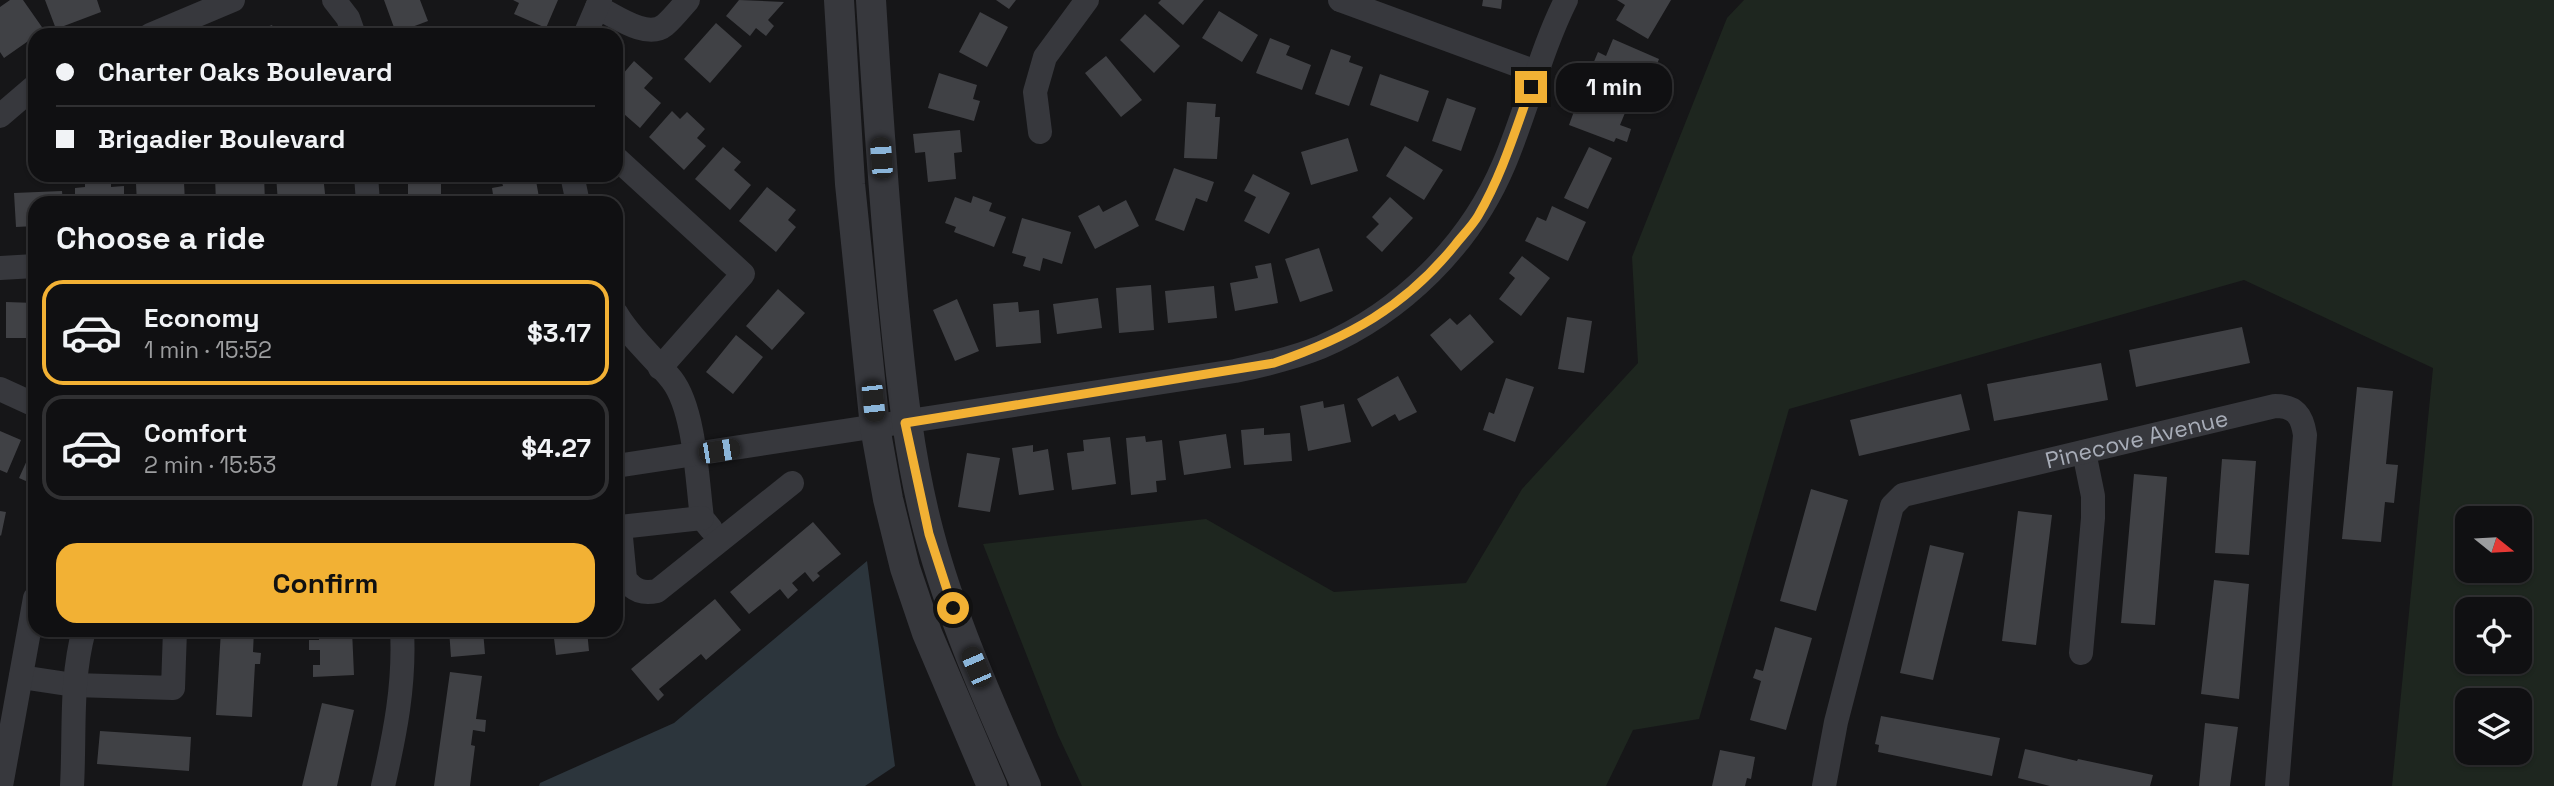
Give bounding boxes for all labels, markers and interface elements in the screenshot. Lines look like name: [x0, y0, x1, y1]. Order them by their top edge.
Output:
text: Charter Oaks Boulevard: [98, 55, 393, 89]
callout: 1 min: [1556, 62, 1671, 112]
route end: [1515, 71, 1547, 103]
text: 1 min: [1586, 72, 1642, 102]
text: Brigadier Boulevard: [98, 122, 345, 156]
car: [870, 136, 893, 180]
text: Choose a ride: [56, 218, 266, 258]
icon: car: [60, 301, 123, 364]
text: Economy: [144, 301, 260, 335]
text: $3.17: [527, 316, 591, 350]
text: 1 min · 15:52: [144, 335, 272, 365]
car: [861, 379, 886, 423]
street label: Pinecove Avenue: [2042, 403, 2231, 475]
icon: car: [60, 416, 123, 479]
text: Comfort: [144, 416, 247, 450]
text: $4.27: [521, 431, 591, 465]
car: [697, 437, 742, 465]
text: 2 min · 15:53: [144, 450, 276, 480]
north arrow: [2455, 506, 2532, 583]
map controls: [2455, 506, 2532, 765]
button: Confirm: [56, 543, 595, 623]
route start: [937, 592, 969, 624]
button: locate: [2455, 597, 2532, 674]
car: [959, 644, 994, 690]
button: layers: [2455, 688, 2532, 765]

